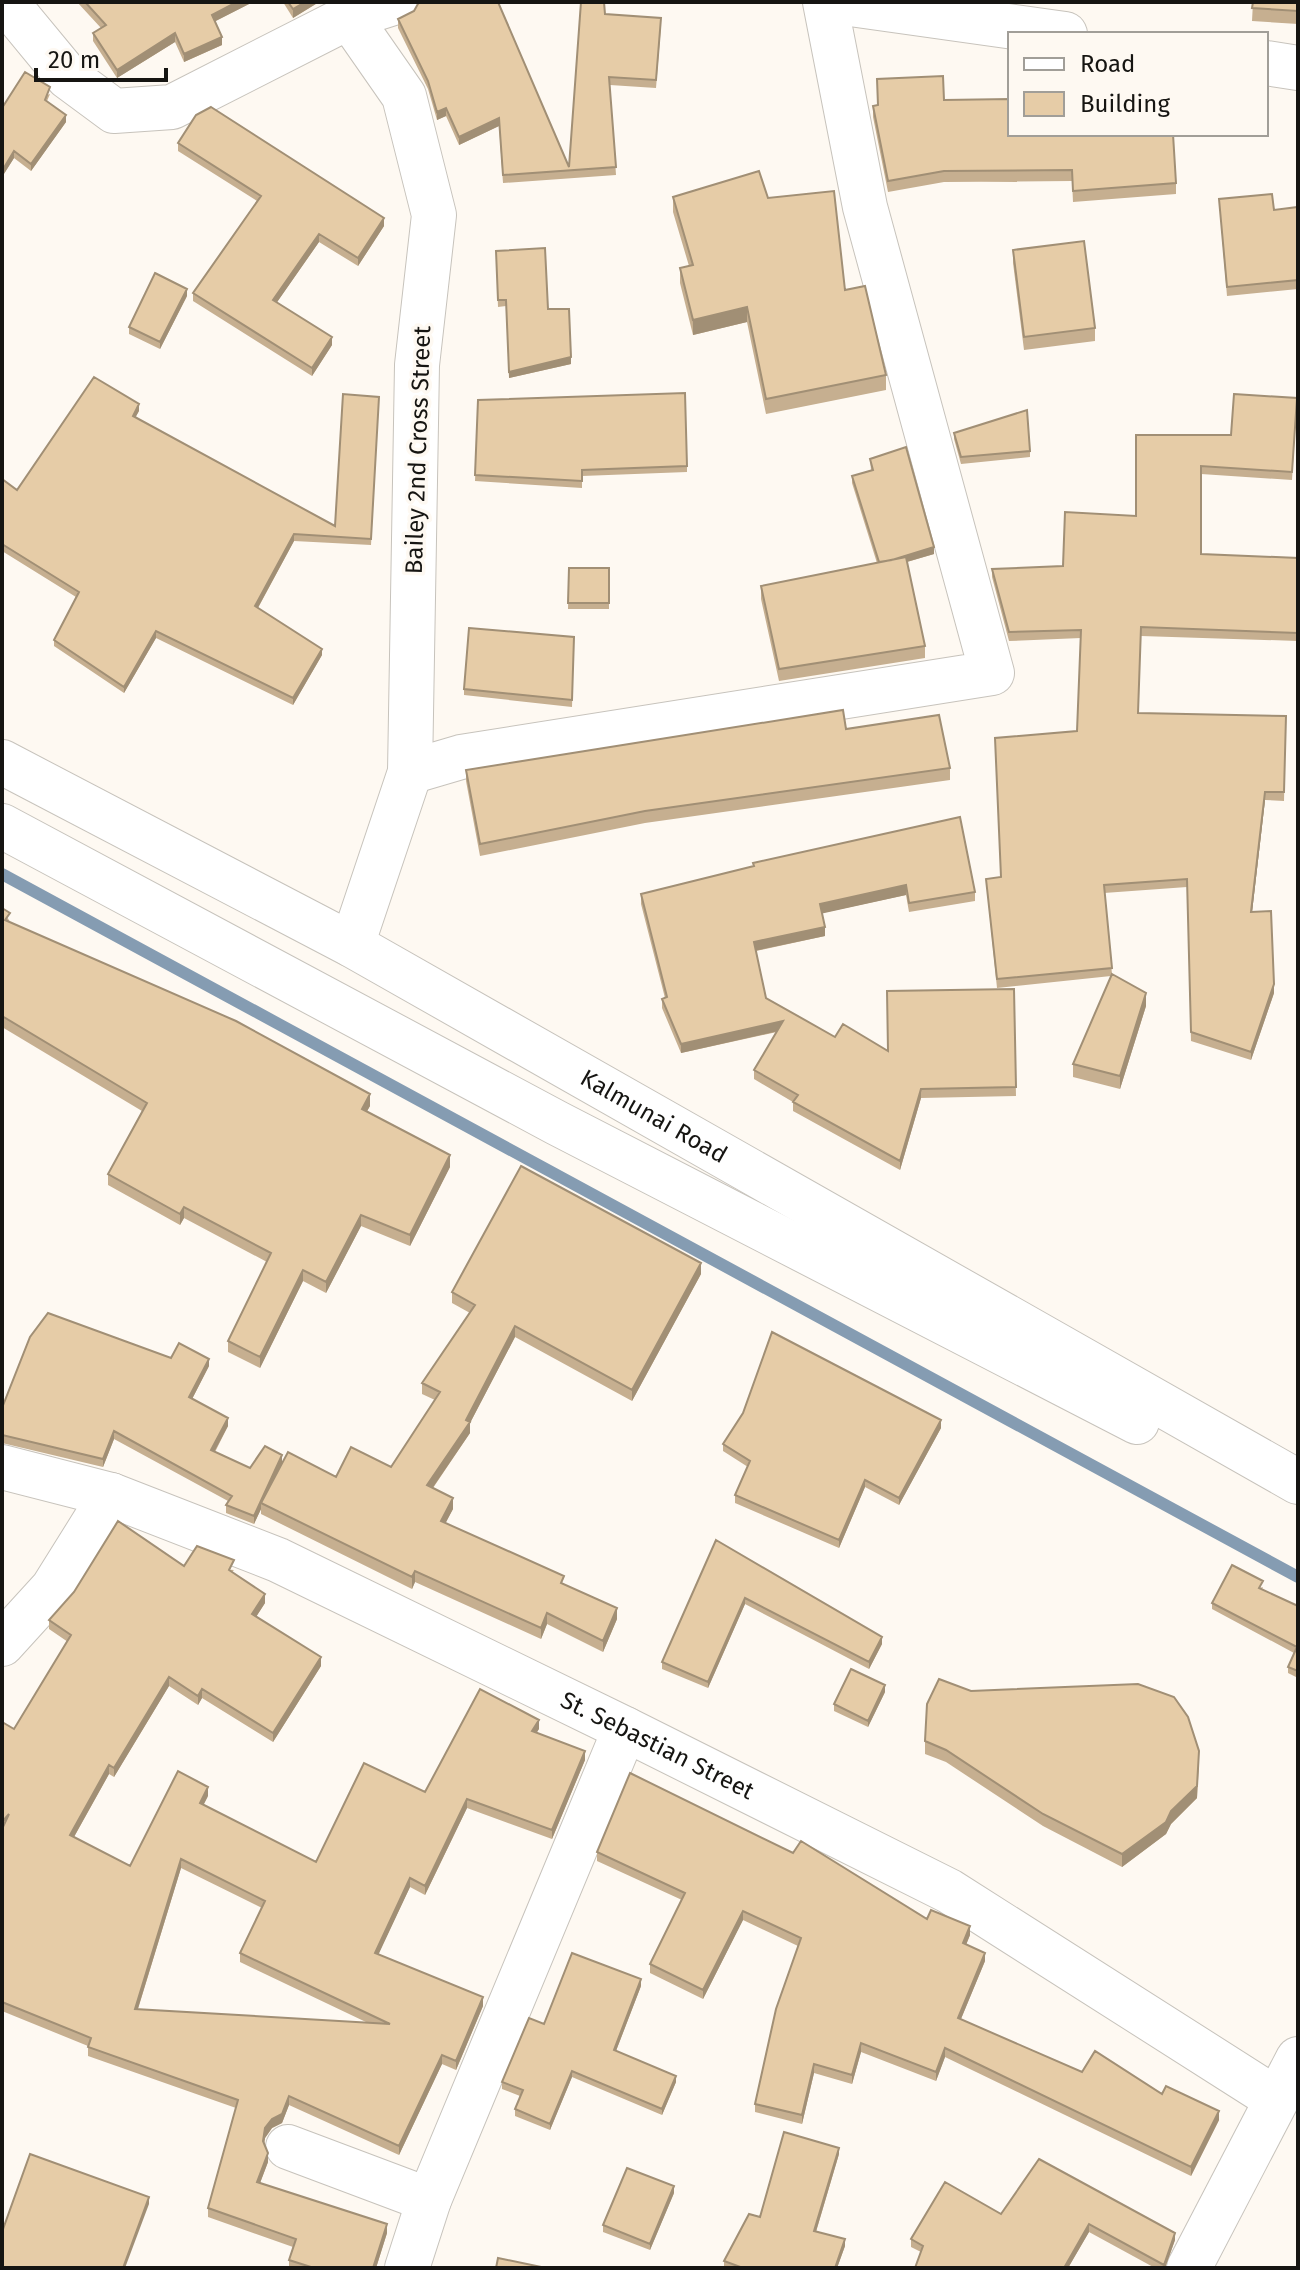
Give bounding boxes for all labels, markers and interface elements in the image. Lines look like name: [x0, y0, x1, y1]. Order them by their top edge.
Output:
scale bar: [36, 32, 166, 82]
legend: [1008, 32, 1268, 136]
text: 20 m: [48, 46, 100, 74]
text: Road: [1080, 50, 1135, 78]
text: Building: [1080, 90, 1170, 118]
street label: Bailey 2nd Cross Street: [400, 325, 436, 575]
street label: Kalmunai Road: [576, 1064, 732, 1169]
street label: St. Sebastian Street: [556, 1686, 759, 1805]

